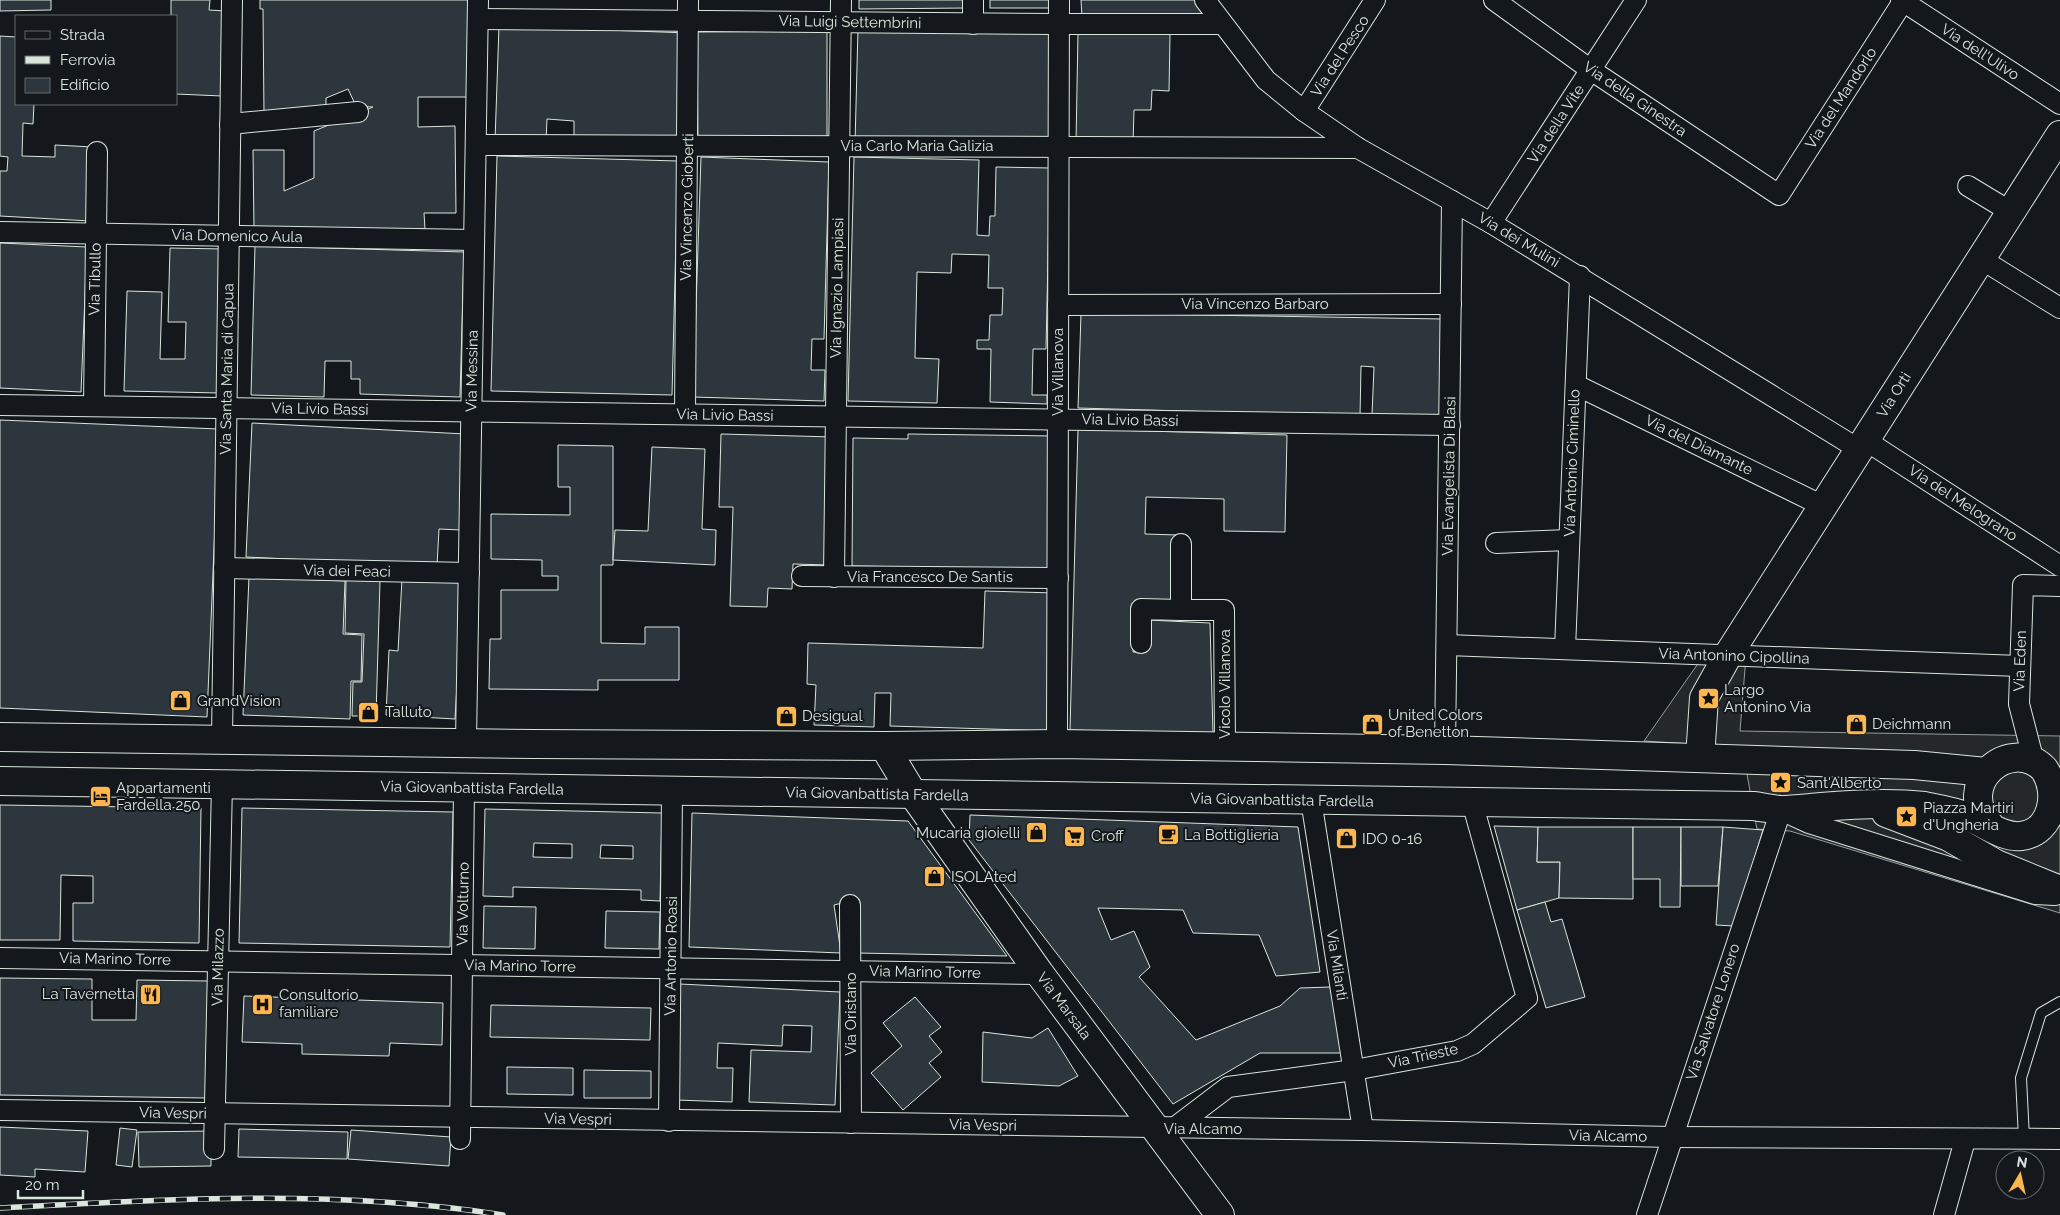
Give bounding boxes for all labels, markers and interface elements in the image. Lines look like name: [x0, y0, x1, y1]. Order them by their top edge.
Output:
street label: Via Luigi Settembrini: [778, 12, 922, 32]
street label: Via del Pesco: [1307, 12, 1373, 100]
legend: [15, 15, 178, 105]
street label: Via dell'Ulivo: [1937, 20, 2023, 84]
text: Strada: [60, 26, 105, 44]
street label: Via del Mandorlo: [1801, 44, 1881, 152]
text: Ferrovia: [60, 51, 116, 69]
street label: Via della Ginestra: [1580, 58, 1690, 140]
text: Edificio: [60, 76, 110, 94]
street label: Via della Vite: [1524, 81, 1588, 167]
street label: Via Vincenzo Gioberti: [677, 133, 697, 281]
street label: Via Carlo Maria Galizia: [841, 137, 993, 155]
street label: Via dei Mulini: [1475, 209, 1563, 271]
street label: Via Ignazio Lampiasi: [827, 218, 847, 358]
street label: Via Domenico Aula: [171, 226, 303, 246]
street label: Via Tibullo: [85, 242, 105, 315]
street label: Via Santa Maria di Capua: [217, 283, 237, 455]
street label: Via Vincenzo Barbaro: [1181, 295, 1329, 313]
street label: Via Villanova: [1049, 328, 1067, 416]
street label: Via Messina: [462, 330, 482, 412]
street label: Via Orti: [1873, 369, 1915, 421]
street label: Via Antonio Ciminello: [1560, 389, 1584, 537]
street label: Via Evangelista Di Blasi: [1439, 396, 1459, 556]
street label: Via Livio Bassi: [271, 399, 369, 419]
street label: Via Livio Bassi: [676, 405, 774, 425]
street label: Via Livio Bassi: [1081, 410, 1179, 430]
street label: Via del Diamante: [1642, 411, 1756, 479]
street label: Via del Melograno: [1905, 461, 2021, 545]
street label: Via dei Feaci: [303, 561, 391, 581]
street label: Via Francesco De Santis: [847, 568, 1013, 586]
street label: Vicolo Villanova: [1216, 629, 1234, 739]
street label: Via Eden: [2010, 630, 2030, 692]
street label: Via Antonino Cipollina: [1658, 644, 1810, 668]
place label: Largo Antonino Via: [1724, 681, 1811, 716]
place icon: Largo Antonino Via: [1696, 687, 1720, 711]
shop icon: GrandVision: [169, 689, 193, 713]
place label: GrandVision: [197, 692, 281, 710]
shop icon: Talluto: [357, 700, 381, 724]
place label: Talluto: [385, 703, 432, 721]
shop icon: Desigual: [774, 704, 798, 728]
place label: United Colors of Benetton: [1388, 706, 1483, 741]
place label: Desigual: [802, 707, 863, 725]
shop icon: United Colors of Benetton: [1360, 712, 1384, 736]
shop icon: Deichmann: [1844, 712, 1868, 736]
place label: Deichmann: [1872, 715, 1951, 733]
place icon: Sant'Alberto: [1769, 771, 1793, 795]
place label: Sant'Alberto: [1797, 774, 1881, 792]
street label: Via Giovanbattista Fardella: [380, 777, 564, 799]
place label: Appartamenti Fardella 250: [116, 779, 211, 814]
street label: Via Giovanbattista Fardella: [785, 783, 969, 805]
hotel icon: Appartamenti Fardella 250: [88, 785, 112, 809]
street label: Via Giovanbattista Fardella: [1190, 789, 1374, 811]
place label: Piazza Martiri d'Ungheria: [1923, 799, 2014, 834]
place icon: Piazza Martiri d'Ungheria: [1895, 805, 1919, 829]
shop icon: Mucaria gioielli: [1024, 821, 1048, 845]
cafe icon: La Bottiglieria: [1156, 823, 1180, 847]
place label: Mucaria gioielli: [916, 824, 1020, 842]
supermarket icon: Croff: [1063, 824, 1087, 848]
place label: La Bottiglieria: [1184, 826, 1279, 844]
place label: Croff: [1091, 827, 1124, 845]
shop icon: IDO 0-16: [1334, 827, 1358, 851]
place label: IDO 0-16: [1362, 830, 1422, 848]
street label: Via Volturno: [453, 862, 473, 946]
shop icon: ISOLAted: [923, 865, 947, 889]
place label: ISOLAted: [951, 868, 1017, 886]
street label: Via Antonio Roasi: [661, 896, 681, 1016]
street label: Via Milazzo: [208, 928, 228, 1006]
street label: Via Milanti: [1323, 928, 1351, 1002]
street label: Via Salvatore Lonero: [1682, 941, 1744, 1083]
street label: Via Marino Torre: [59, 949, 171, 969]
street label: Via Marino Torre: [464, 956, 576, 976]
street label: Via Marino Torre: [869, 962, 981, 982]
street label: Via Marsala: [1033, 969, 1095, 1043]
street label: Via Oristano: [842, 972, 860, 1056]
restaurant icon: La Tavernetta: [139, 982, 163, 1006]
place label: La Tavernetta: [42, 985, 135, 1003]
place label: Consultorio familiare: [279, 986, 359, 1021]
hospital icon: Consultorio familiare: [251, 992, 275, 1016]
street label: Via Trieste: [1386, 1040, 1460, 1072]
street label: Via Vespri: [139, 1103, 207, 1123]
street label: Via Vespri: [544, 1109, 612, 1129]
street label: Via Vespri: [949, 1115, 1017, 1135]
street label: Via Alcamo: [1164, 1120, 1242, 1138]
street label: Via Alcamo: [1569, 1126, 1647, 1146]
north arrow: [1995, 1150, 2045, 1200]
text: N: [2016, 1153, 2029, 1171]
scale bar: [18, 1168, 82, 1200]
text: 20 m: [25, 1176, 60, 1194]

